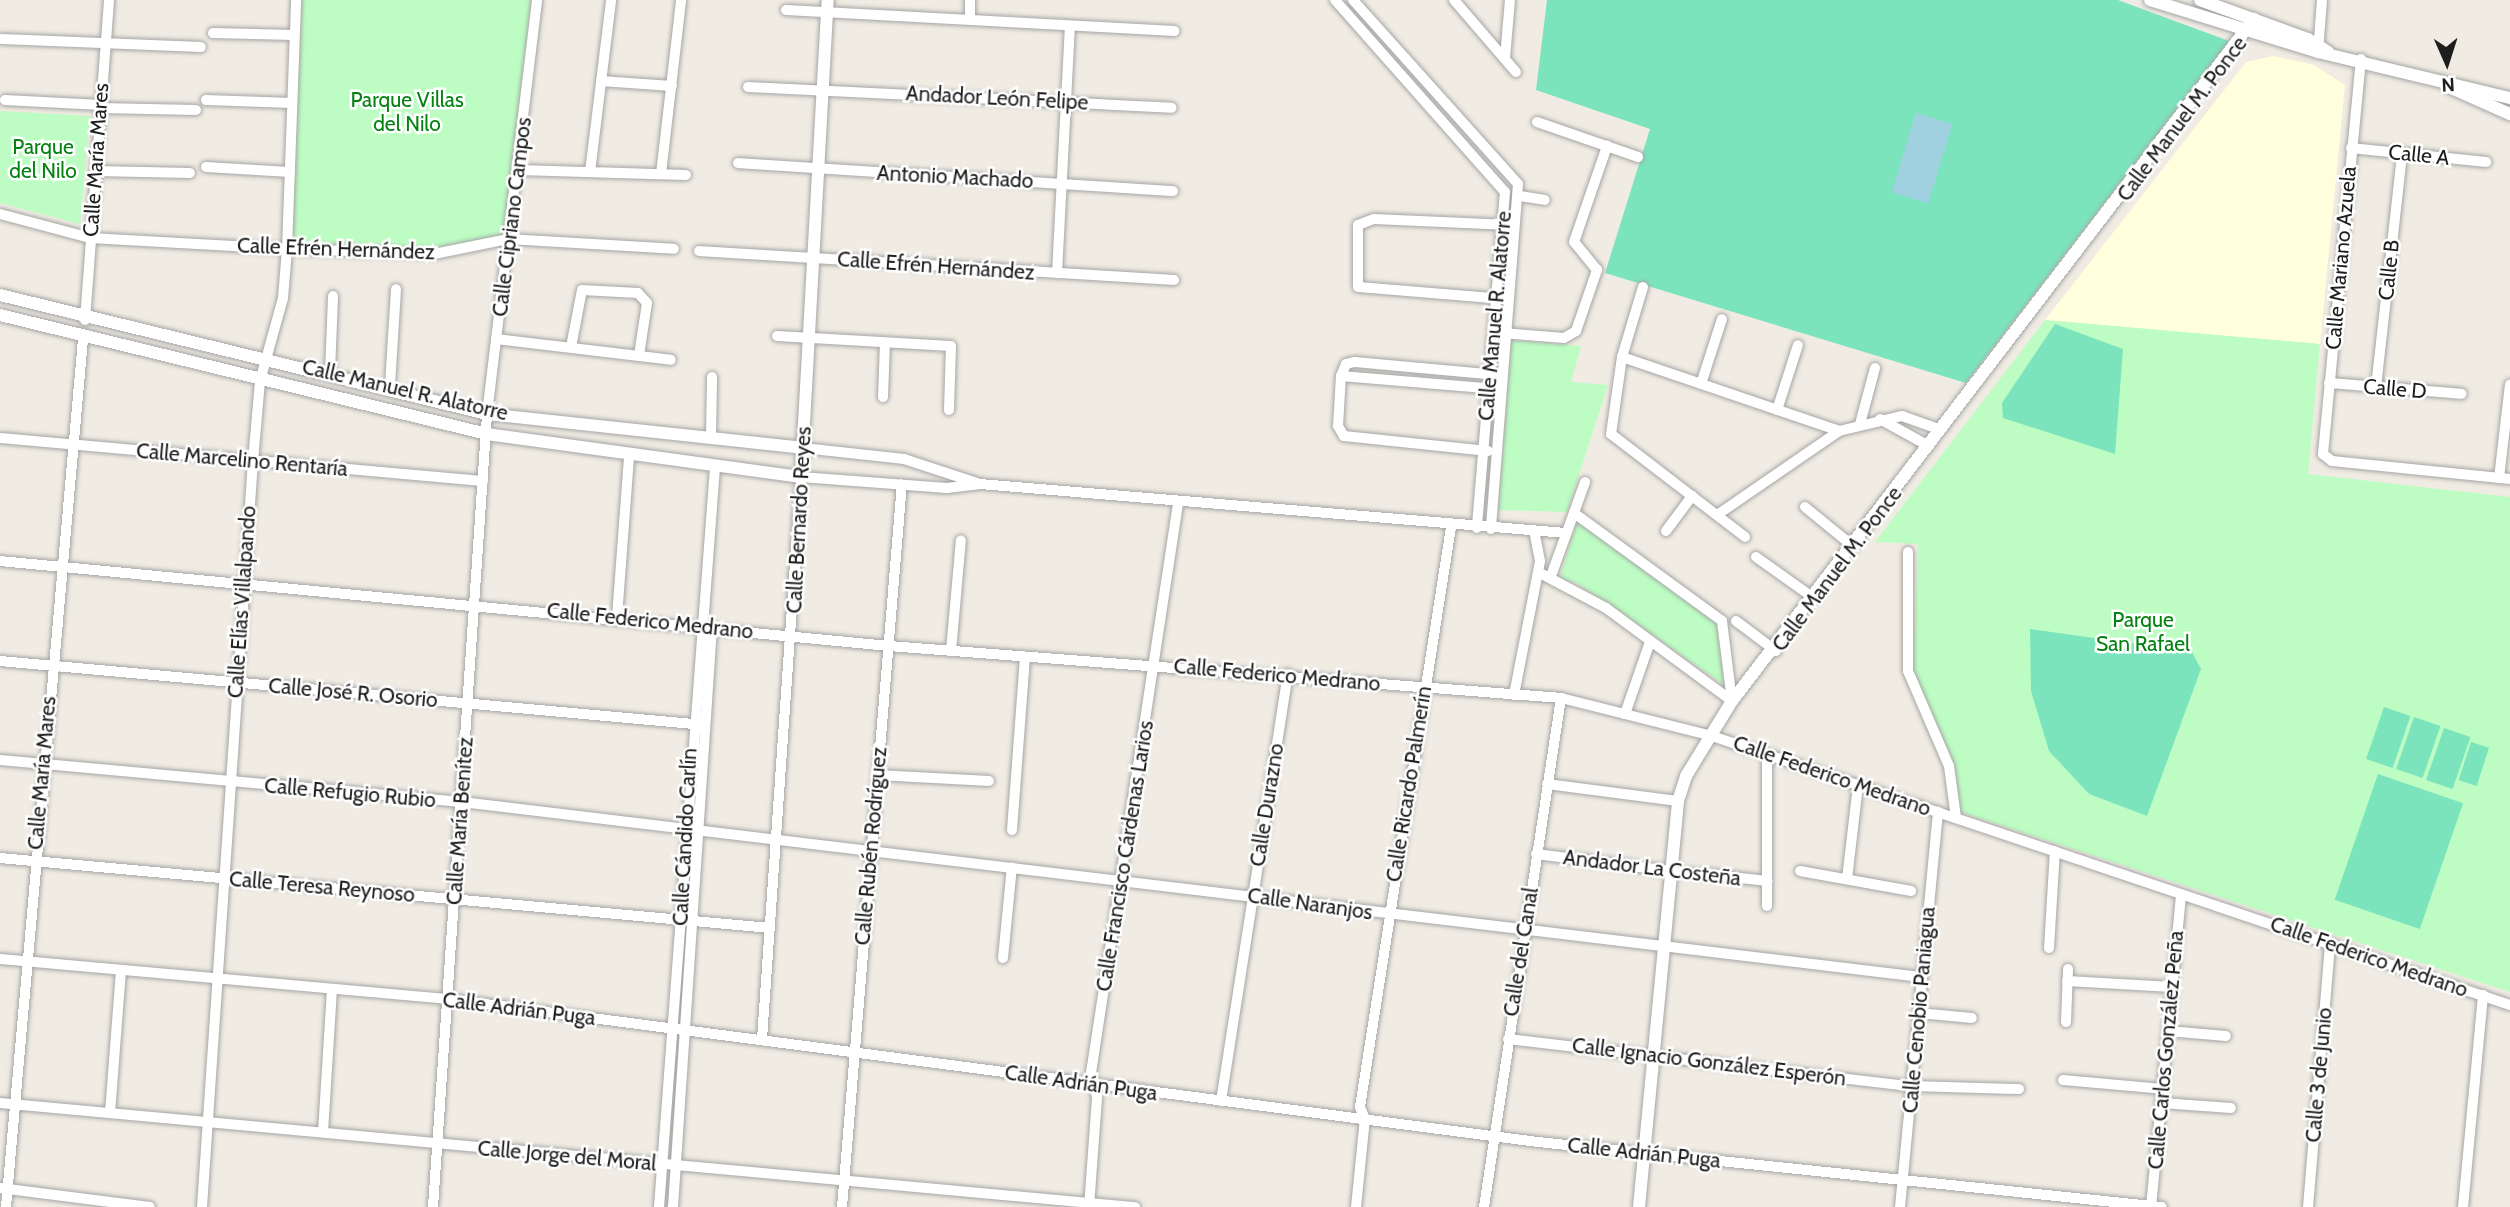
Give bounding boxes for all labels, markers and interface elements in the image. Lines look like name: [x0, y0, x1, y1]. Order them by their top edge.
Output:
north arrow: [2412, 28, 2482, 98]
street label: Calle Manuel M. Ponce: [2112, 32, 2252, 206]
text: N: [2441, 73, 2455, 96]
street label: Andador León Felipe: [905, 81, 1089, 115]
street label: Calle María Mares: [78, 82, 114, 238]
park label: Parque Villas del Nilo: [350, 87, 464, 137]
street label: Calle Cipriano Campos: [487, 116, 537, 318]
park label: Parque del Nilo: [9, 134, 77, 184]
street label: Calle A: [2387, 139, 2451, 171]
street label: Antonio Machado: [876, 160, 1034, 194]
street label: Calle Mariano Azuela: [2320, 165, 2362, 351]
street label: Calle Manuel R. Alatorre: [1473, 210, 1517, 422]
street label: Calle Efrén Hernández: [237, 233, 435, 265]
street label: Calle B: [2373, 238, 2405, 302]
street label: Calle Efrén Hernández: [836, 247, 1036, 285]
street label: Calle Manuel R. Alatorre: [300, 354, 510, 426]
street label: Calle D: [2362, 374, 2428, 404]
street label: Calle Bernardo Reyes: [782, 426, 816, 614]
street label: Calle Marcelino Rentaría: [135, 438, 349, 482]
street label: Calle Manuel M. Ponce: [1767, 482, 1907, 656]
street label: Calle Elías Villalpando: [223, 505, 261, 699]
street label: Calle Federico Medrano: [546, 598, 754, 644]
park label: Parque San Rafael: [2096, 607, 2190, 657]
street label: Calle Federico Medrano: [1173, 653, 1381, 697]
street label: Calle José R. Osorio: [267, 673, 439, 713]
street label: Calle Ricardo Palmerín: [1381, 684, 1437, 884]
street label: Calle María Mares: [23, 695, 61, 851]
street label: Calle Francisco Cárdenas Larios: [1091, 719, 1159, 993]
street label: Calle Federico Medrano: [1730, 730, 1934, 822]
street label: Calle María Benítez: [442, 736, 478, 906]
street label: Calle Durazno: [1245, 742, 1289, 868]
street label: Calle Rubén Rodríguez: [850, 746, 892, 946]
street label: Calle Cándido Carlín: [668, 748, 702, 926]
street label: Calle Refugio Rubio: [263, 773, 437, 813]
street label: Andador La Costeña: [1562, 845, 1742, 891]
street label: Calle Teresa Reynoso: [228, 866, 416, 908]
street label: Calle Naranjos: [1246, 883, 1374, 925]
street label: Calle del Canal: [1498, 886, 1544, 1018]
street label: Calle Cenobio Paniagua: [1897, 906, 1941, 1114]
street label: Calle Federico Medrano: [2267, 911, 2471, 1003]
street label: Calle Carlos González Peña: [2143, 930, 2189, 1170]
street label: Calle Adrián Puga: [441, 987, 597, 1031]
street label: Calle 3 de Junio: [2301, 1006, 2337, 1144]
street label: Calle Ignacio González Esperón: [1571, 1033, 1847, 1091]
street label: Calle Adrián Puga: [1003, 1060, 1159, 1106]
street label: Calle Adrián Puga: [1566, 1132, 1722, 1174]
street label: Calle Jorge del Moral: [477, 1136, 657, 1176]

